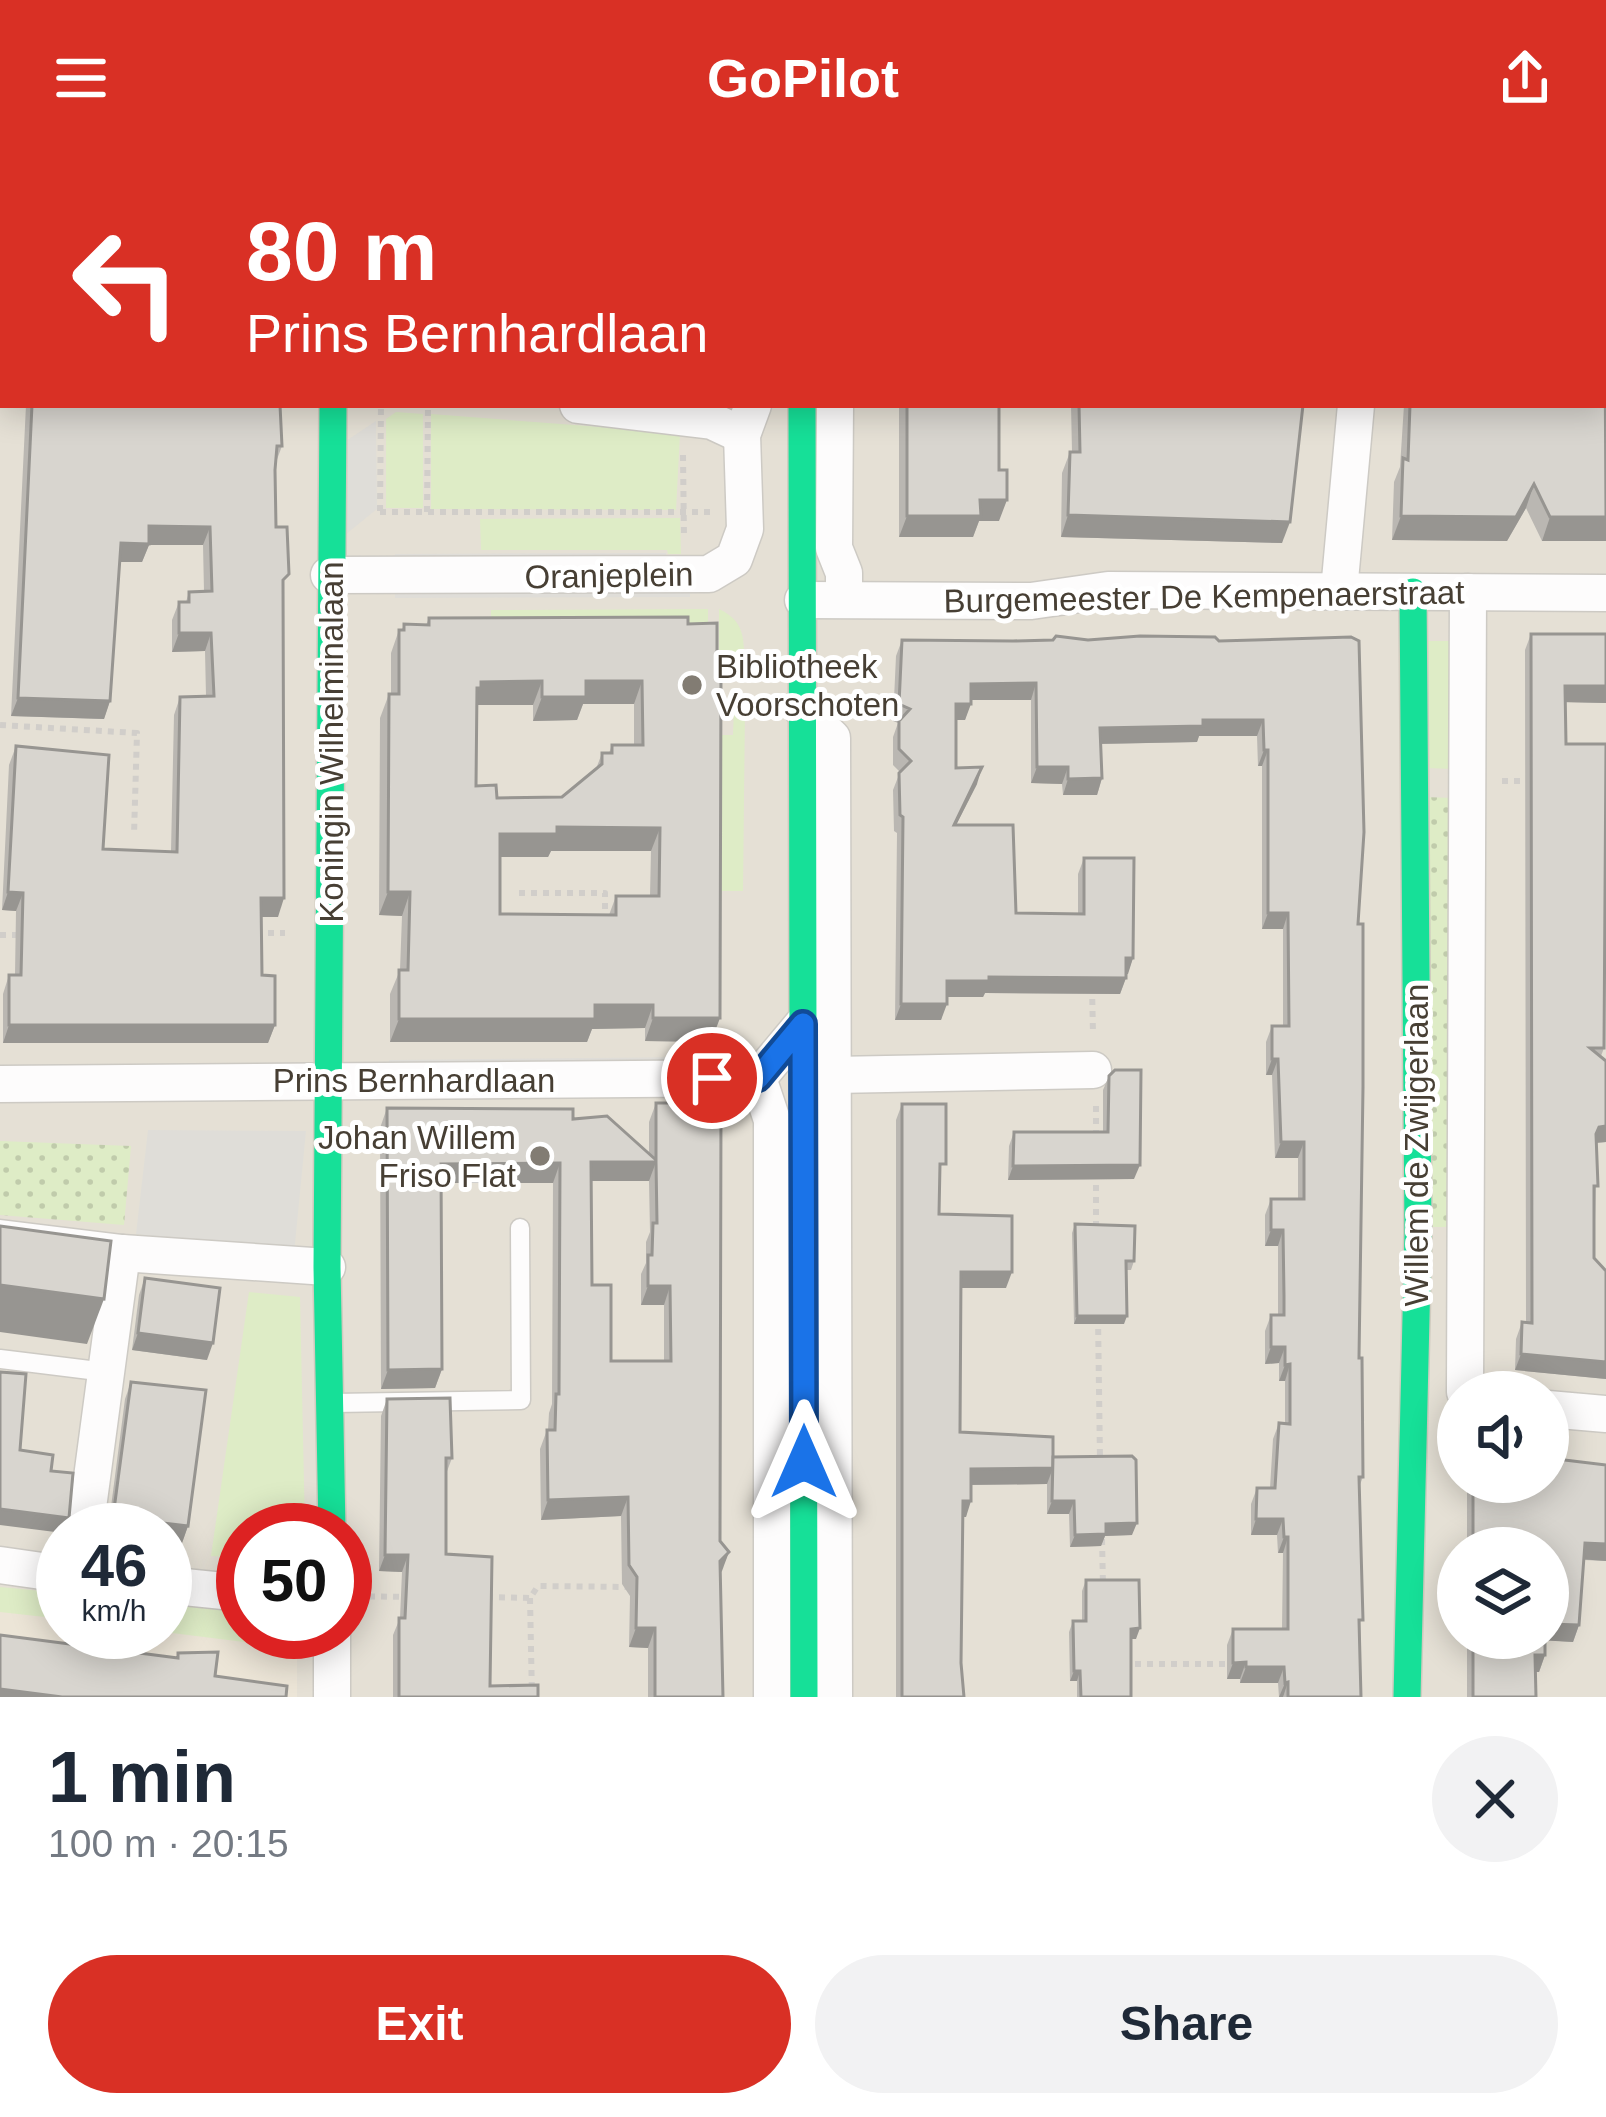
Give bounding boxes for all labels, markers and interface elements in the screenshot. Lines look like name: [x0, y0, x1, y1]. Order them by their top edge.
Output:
icon: menu: [48, 45, 114, 111]
icon: share: [1492, 45, 1558, 111]
text: GoPilot: [707, 48, 899, 108]
icon: left: [48, 204, 204, 360]
text: 80 m: [246, 204, 437, 298]
text: Prins Bernhardlaan: [246, 303, 708, 363]
street label: Oranjeplein: [524, 556, 694, 595]
street label: Koningin Wilhelminalaan: [313, 561, 350, 923]
street label: Burgemeester De Kempenaerstraat: [943, 573, 1465, 620]
place label: Bibliotheek Voorschoten: [716, 648, 899, 723]
marker: Bibliotheek Voorschoten: [679, 672, 705, 698]
street label: Willem de Zwijgerlaan: [1398, 984, 1435, 1306]
pin: [661, 1027, 763, 1129]
icon: arrive: [679, 1045, 745, 1111]
street label: Prins Bernhardlaan: [273, 1062, 555, 1099]
place label: Johan Willem Friso Flat: [318, 1119, 516, 1194]
marker: Johan Willem Friso Flat: [527, 1143, 553, 1169]
map controls: [1437, 1371, 1569, 1659]
button: sound: [1437, 1371, 1569, 1503]
position arrow: [741, 1399, 867, 1525]
speed limit sign: 50: [216, 1503, 372, 1659]
button: layers: [1437, 1527, 1569, 1659]
text: 46: [81, 1532, 147, 1599]
text: km/h: [81, 1594, 147, 1627]
button: close: [1432, 1736, 1558, 1862]
text: 1 min: [48, 1737, 236, 1817]
text: 100 m · 20:15: [48, 1822, 289, 1865]
button: Exit: [48, 1955, 791, 2093]
button: Share: [815, 1955, 1558, 2093]

